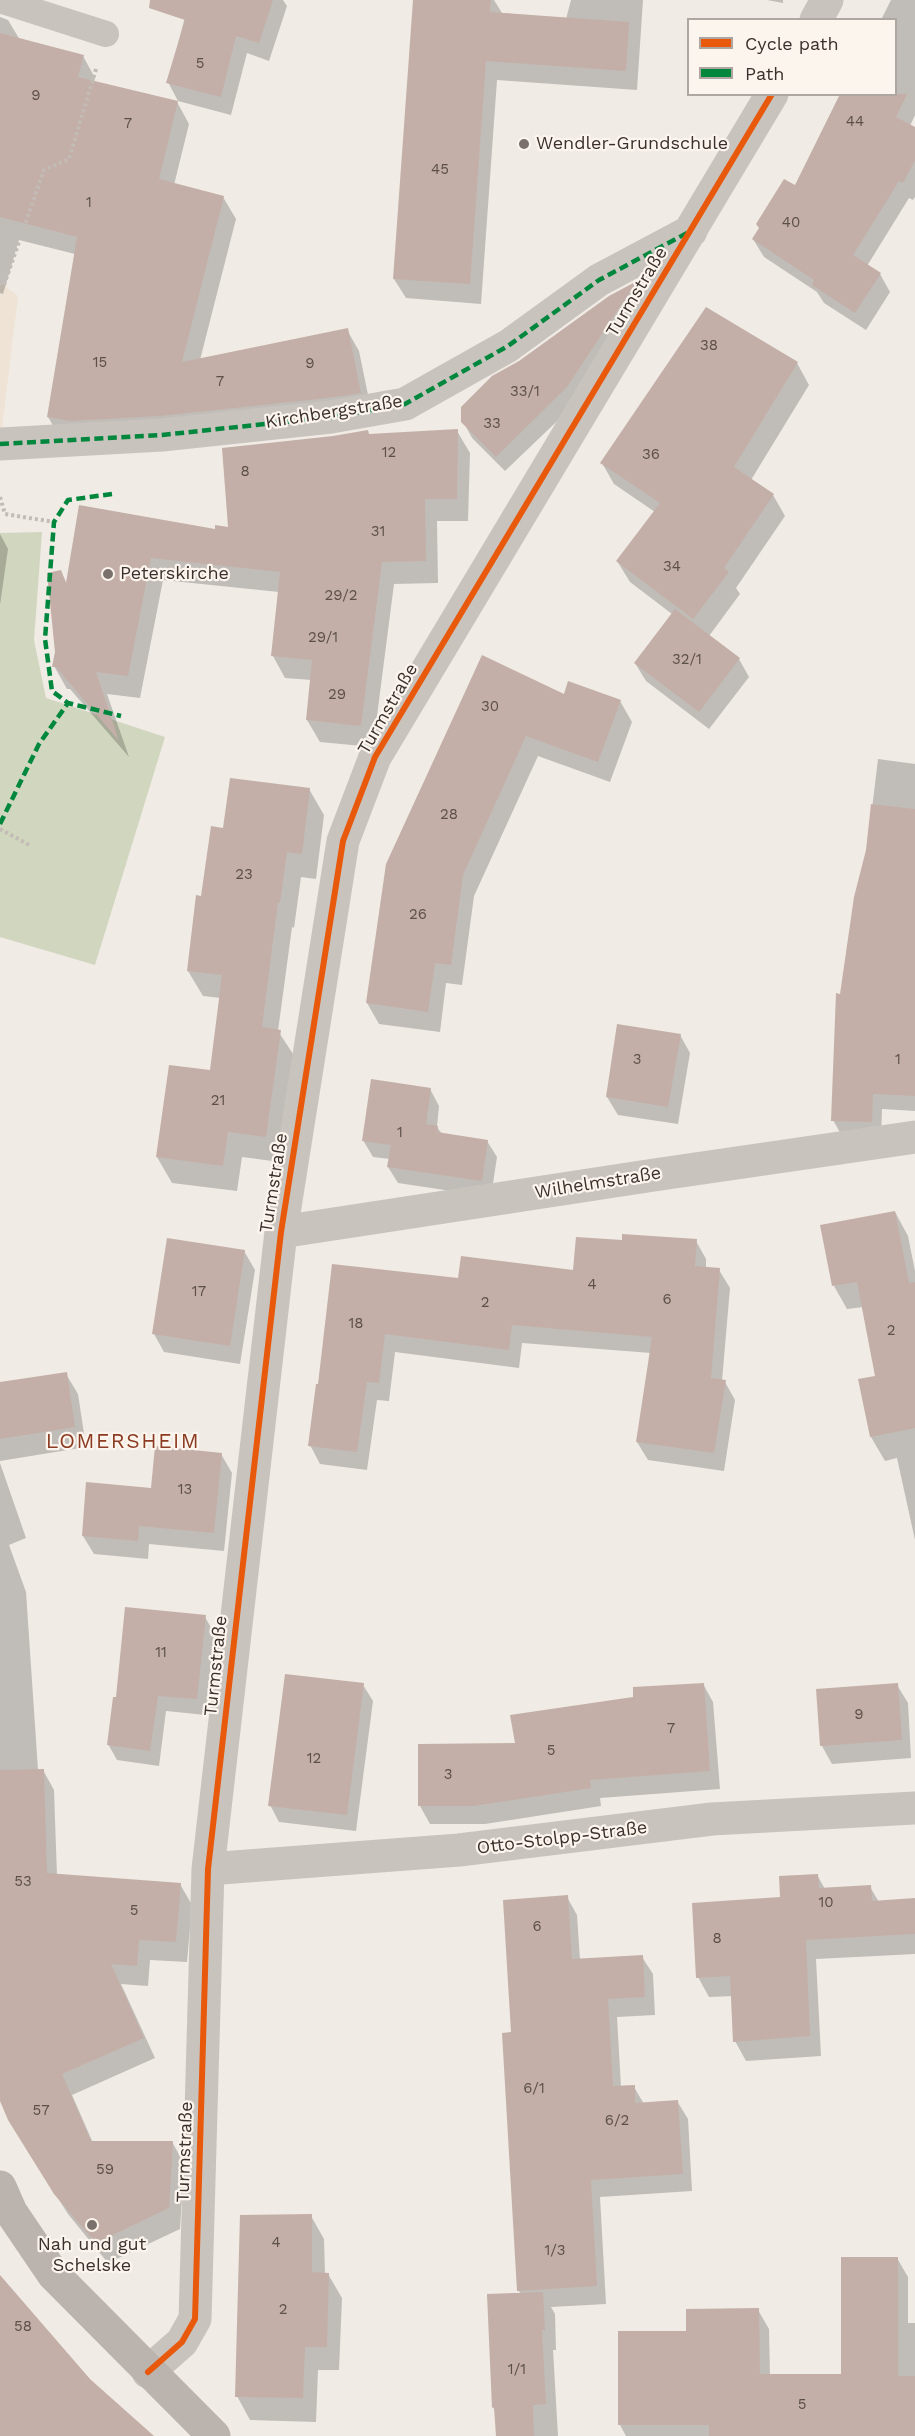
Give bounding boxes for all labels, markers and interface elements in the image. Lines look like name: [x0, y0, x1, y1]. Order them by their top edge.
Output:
legend: [687, 18, 897, 96]
text: Cycle path: [745, 33, 839, 54]
house number: 5: [196, 55, 204, 73]
text: Path: [745, 63, 785, 84]
house number: 9: [31, 87, 41, 105]
house number: 44: [846, 113, 864, 131]
house number: 7: [124, 115, 132, 133]
place label: Wendler-Grundschule: [536, 133, 728, 155]
marker: Wendler-Grundschule: [517, 137, 531, 151]
house number: 45: [431, 161, 449, 179]
house number: 1: [86, 194, 92, 212]
house number: 40: [782, 214, 800, 232]
street label: Turmstraße: [602, 243, 672, 341]
house number: 38: [700, 337, 718, 355]
house number: 15: [93, 354, 107, 372]
house number: 9: [305, 355, 315, 373]
house number: 7: [216, 373, 224, 391]
house number: 33/1: [510, 383, 540, 401]
street label: Kirchbergstraße: [264, 390, 404, 434]
house number: 33: [483, 415, 501, 433]
house number: 12: [382, 444, 396, 462]
house number: 36: [642, 446, 660, 464]
house number: 8: [240, 463, 250, 481]
house number: 31: [371, 523, 385, 541]
house number: 34: [663, 558, 681, 576]
place label: Peterskirche: [120, 563, 229, 585]
marker: Peterskirche: [101, 567, 115, 581]
house number: 29/2: [324, 587, 358, 605]
house number: 29/1: [308, 629, 338, 647]
house number: 32/1: [672, 651, 702, 669]
street label: Turmstraße: [353, 660, 423, 758]
house number: 29: [328, 686, 346, 704]
house number: 30: [481, 698, 499, 716]
house number: 28: [440, 806, 458, 824]
house number: 23: [235, 866, 253, 884]
house number: 26: [409, 906, 427, 924]
house number: 3: [633, 1051, 641, 1069]
house number: 1: [895, 1051, 901, 1069]
house number: 21: [211, 1092, 225, 1110]
house number: 1: [397, 1124, 403, 1142]
street label: Turmstraße: [255, 1131, 293, 1235]
street label: Wilhelmstraße: [533, 1162, 663, 1204]
house number: 4: [587, 1276, 597, 1294]
house number: 17: [192, 1283, 206, 1301]
house number: 6: [662, 1291, 672, 1309]
house number: 2: [481, 1294, 489, 1312]
house number: 18: [348, 1315, 364, 1333]
house number: 2: [887, 1322, 895, 1340]
district label: LOMERSHEIM: [46, 1429, 200, 1455]
house number: 13: [178, 1481, 192, 1499]
street label: Turmstraße: [200, 1615, 232, 1717]
house number: 11: [155, 1644, 167, 1662]
house number: 9: [854, 1706, 864, 1724]
house number: 7: [667, 1720, 675, 1738]
house number: 5: [547, 1742, 555, 1760]
house number: 12: [307, 1750, 321, 1768]
house number: 3: [444, 1766, 452, 1784]
street label: Otto-Stolpp-Straße: [476, 1817, 648, 1859]
house number: 53: [14, 1873, 32, 1891]
house number: 10: [818, 1894, 834, 1912]
house number: 5: [130, 1902, 138, 1920]
house number: 6: [532, 1918, 542, 1936]
house number: 8: [712, 1930, 722, 1948]
house number: 6/1: [523, 2080, 545, 2098]
street label: Turmstraße: [172, 2101, 198, 2203]
house number: 57: [32, 2102, 50, 2120]
house number: 6/2: [605, 2112, 629, 2130]
house number: 59: [96, 2161, 114, 2179]
marker: Nah und gut Schelske: [85, 2218, 99, 2232]
place label: Nah und gut Schelske: [38, 2234, 146, 2276]
house number: 4: [271, 2234, 281, 2252]
house number: 1/3: [544, 2242, 566, 2260]
house number: 2: [279, 2301, 287, 2319]
house number: 58: [14, 2318, 32, 2336]
house number: 1/1: [508, 2361, 526, 2379]
house number: 5: [798, 2396, 806, 2414]

